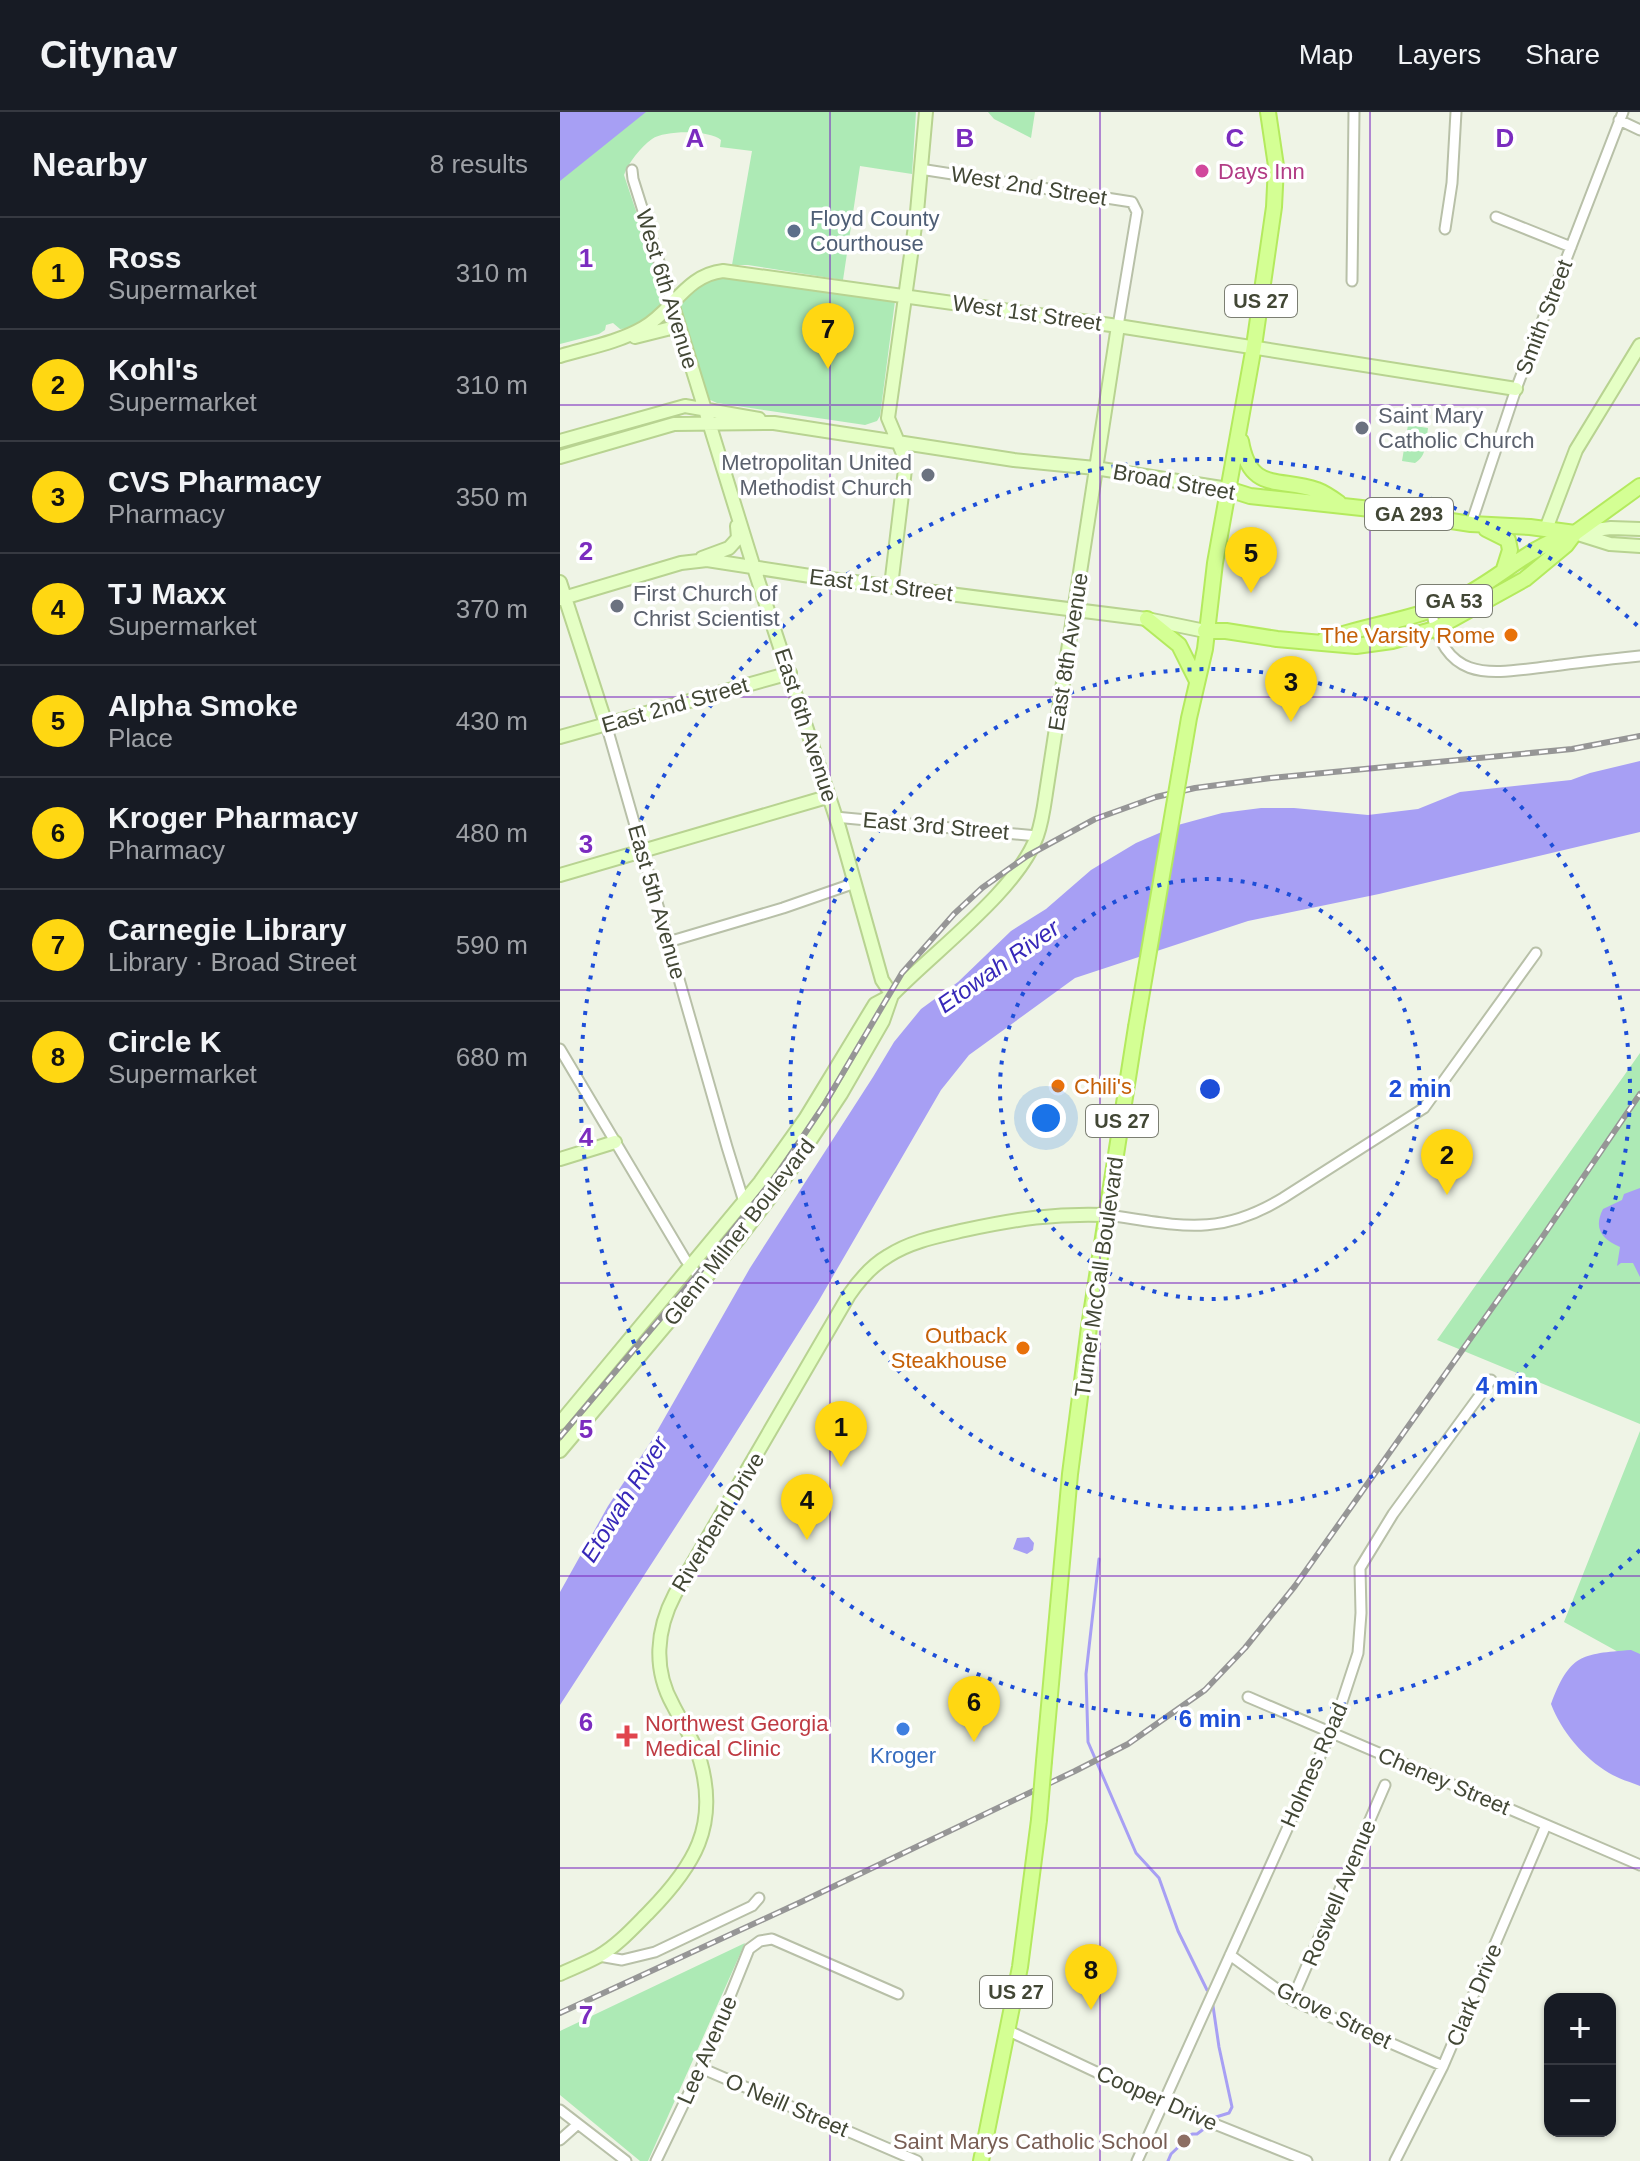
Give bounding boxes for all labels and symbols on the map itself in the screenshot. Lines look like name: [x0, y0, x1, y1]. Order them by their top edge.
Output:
text: A: [686, 123, 705, 153]
text: B: [956, 123, 974, 153]
text: C: [1226, 123, 1245, 153]
text: D: [1496, 123, 1514, 153]
place label: Days Inn: [1218, 159, 1305, 184]
street label: West 2nd Street: [949, 161, 1109, 211]
marker: Days Inn: [1193, 162, 1211, 180]
street label: West 6th Avenue: [631, 206, 703, 372]
place label: Floyd County Courthouse: [810, 206, 940, 256]
marker: Floyd County Courthouse: [785, 222, 803, 240]
text: 1: [579, 243, 593, 273]
street label: Smith Street: [1511, 256, 1577, 378]
road number: US 27: [1225, 285, 1297, 317]
street label: West 1st Street: [951, 290, 1103, 336]
pin: 7: [802, 303, 854, 369]
place label: Saint Mary Catholic Church: [1378, 403, 1535, 453]
marker: Saint Mary Catholic Church: [1353, 419, 1371, 437]
place label: Metropolitan United Methodist Church: [721, 450, 912, 500]
street label: Broad Street: [1111, 459, 1237, 505]
marker: Metropolitan United Methodist Church: [919, 466, 937, 484]
road number: GA 293: [1365, 498, 1453, 530]
pin: 5: [1225, 527, 1277, 593]
text: 2: [579, 536, 593, 566]
street label: East 1st Street: [808, 564, 954, 606]
street label: East 8th Avenue: [1043, 571, 1093, 733]
place label: First Church of Christ Scientist: [633, 581, 780, 631]
road number: GA 53: [1416, 585, 1492, 617]
marker: First Church of Christ Scientist: [608, 597, 626, 615]
place label: The Varsity Rome: [1321, 623, 1495, 648]
marker: The Varsity Rome: [1502, 626, 1520, 644]
street label: East 6th Avenue: [769, 645, 843, 805]
pin: 3: [1265, 656, 1317, 722]
street label: East 2nd Street: [599, 672, 751, 738]
street label: East 3rd Street: [862, 807, 1010, 845]
street label: East 5th Avenue: [623, 822, 691, 982]
text: 3: [579, 829, 593, 859]
water label: Etowah River: [932, 913, 1065, 1018]
place label: Chili's: [1074, 1074, 1132, 1099]
centre of rings: [1196, 1075, 1224, 1103]
text: 2 min: [1389, 1075, 1451, 1102]
marker: Chili's: [1049, 1077, 1067, 1095]
your location: [1026, 1098, 1066, 1138]
road number: US 27: [1086, 1105, 1158, 1137]
text: 4: [579, 1122, 594, 1152]
pin: 2: [1421, 1129, 1473, 1195]
street label: Glenn Milner Boulevard: [658, 1134, 820, 1330]
street label: Turner McCall Boulevard: [1070, 1155, 1128, 1399]
place label: Outback Steakhouse: [891, 1323, 1008, 1373]
marker: Outback Steakhouse: [1014, 1339, 1032, 1357]
text: 4 min: [1476, 1372, 1538, 1399]
pin: 1: [815, 1401, 867, 1467]
text: 5: [579, 1414, 593, 1444]
water label: Etowah River: [575, 1430, 674, 1567]
street label: Riverbend Drive: [667, 1448, 769, 1596]
pin: 4: [781, 1474, 833, 1540]
pin: 6: [948, 1676, 1000, 1742]
street label: Holmes Road: [1275, 1699, 1353, 1831]
text: 6 min: [1179, 1705, 1241, 1732]
text: 6: [579, 1707, 593, 1737]
place label: Northwest Georgia Medical Clinic: [645, 1711, 829, 1761]
marker: Kroger: [894, 1720, 912, 1738]
marker: Northwest Georgia Medical Clinic: [616, 1725, 638, 1747]
street label: Cheney Street: [1374, 1742, 1514, 1820]
place label: Kroger: [870, 1743, 936, 1768]
street label: Roswell Avenue: [1297, 1816, 1381, 1970]
street label: Clark Drive: [1441, 1940, 1507, 2050]
pin: 8: [1065, 1944, 1117, 2010]
road number: US 27: [980, 1976, 1052, 2008]
street label: Grove Street: [1272, 1976, 1396, 2054]
street label: Lee Avenue: [672, 1992, 742, 2108]
text: 7: [579, 2000, 593, 2030]
street label: Cooper Drive: [1093, 2060, 1221, 2136]
street label: O Neill Street: [722, 2068, 852, 2142]
place label: Saint Marys Catholic School: [893, 2129, 1168, 2154]
marker: Saint Marys Catholic School: [1175, 2132, 1193, 2150]

